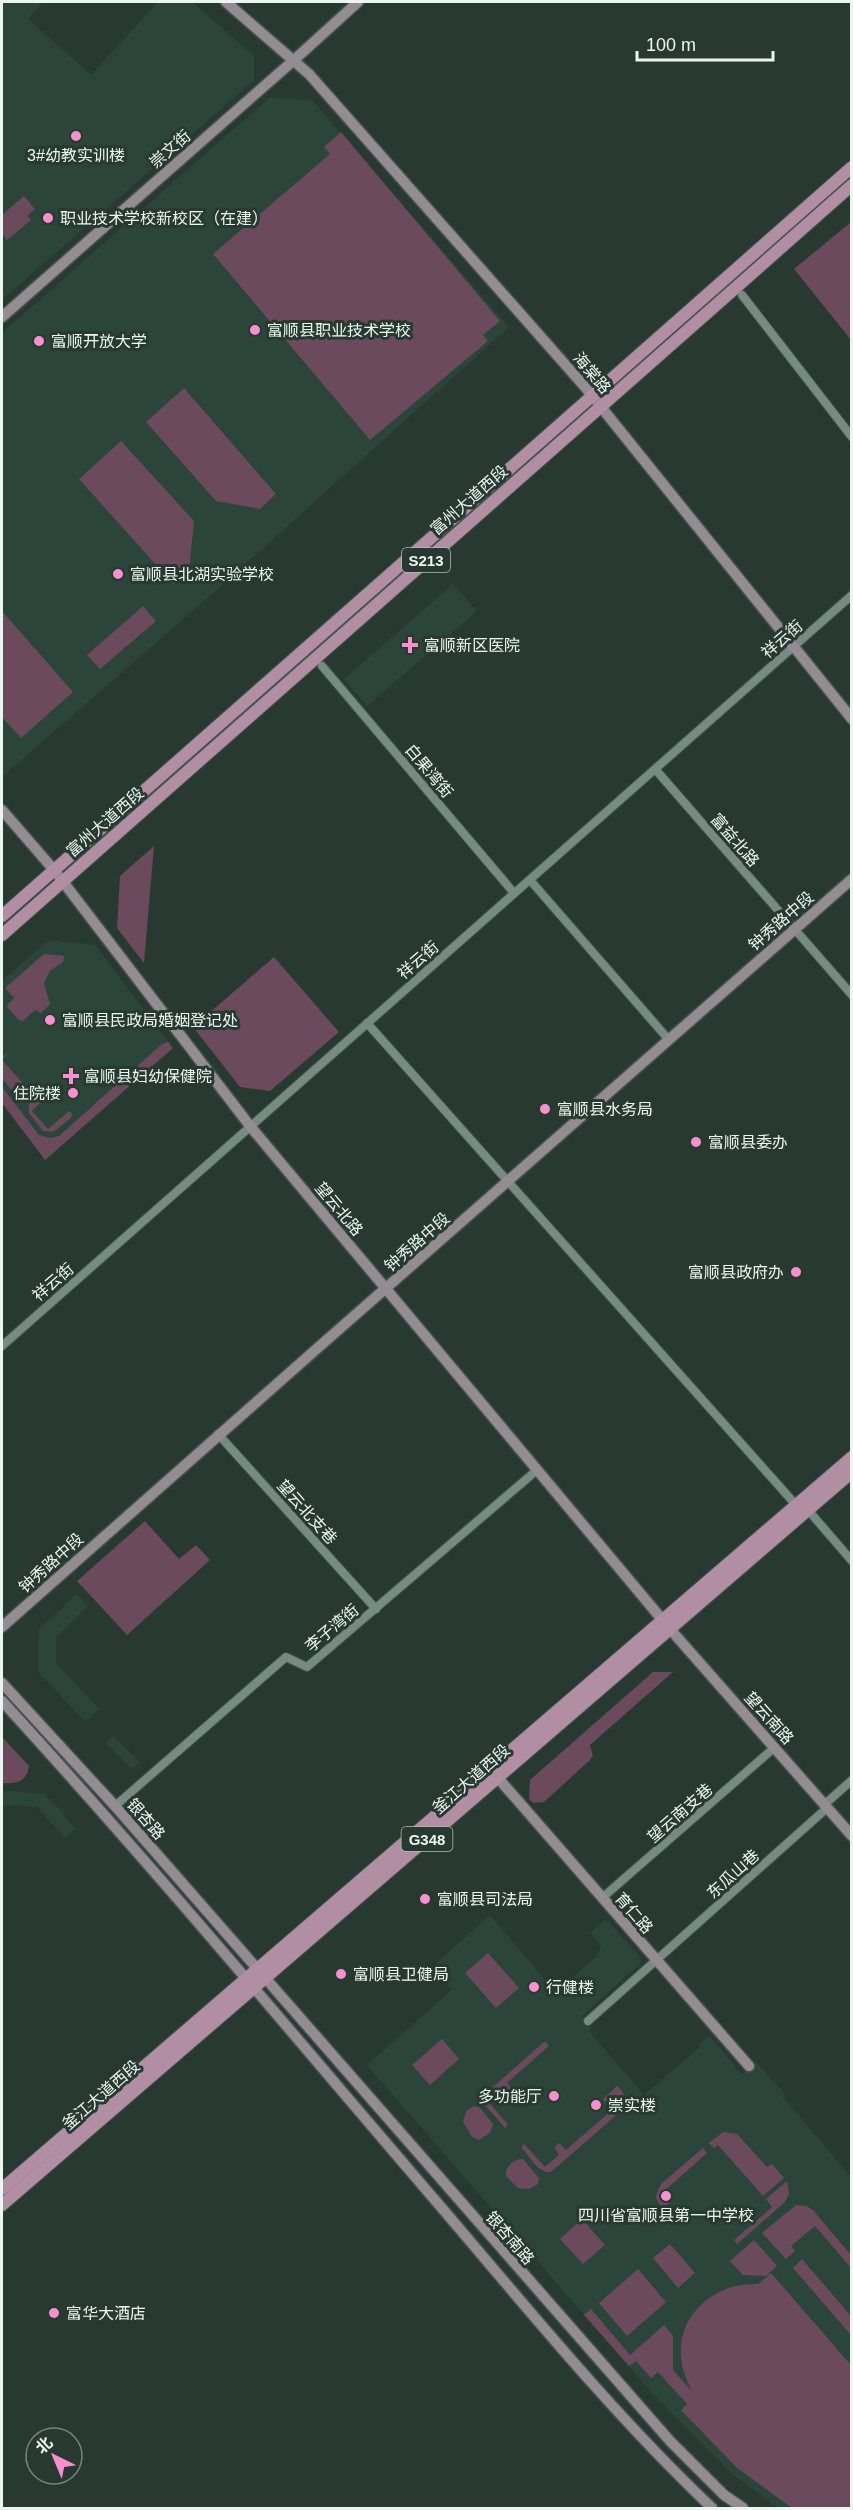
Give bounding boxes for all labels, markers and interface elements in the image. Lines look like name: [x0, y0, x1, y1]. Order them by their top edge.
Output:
scale bar: [637, 24, 774, 62]
text: 100 m: [646, 35, 696, 55]
street label: 崇文街: [146, 127, 194, 171]
marker: 3#幼教实训楼: [69, 129, 83, 143]
place label: 3#幼教实训楼: [27, 147, 125, 164]
place label: 职业技术学校新校区（在建）: [60, 210, 268, 227]
marker: 职业技术学校新校区（在建）: [41, 211, 55, 225]
place label: 富顺县职业技术学校: [267, 322, 411, 339]
marker: 富顺县职业技术学校: [248, 323, 262, 337]
place label: 富顺开放大学: [51, 333, 147, 350]
marker: 富顺开放大学: [32, 334, 46, 348]
street label: 海棠路: [570, 349, 614, 397]
street label: 富州大道西段: [427, 462, 511, 538]
road number: S213: [402, 548, 450, 572]
place label: 富顺县北湖实验学校: [130, 566, 274, 583]
marker: 富顺县北湖实验学校: [111, 567, 125, 581]
street label: 祥云街: [758, 617, 806, 661]
marker: 富顺新区医院: [401, 636, 419, 654]
place label: 富顺新区医院: [424, 637, 520, 654]
street label: 白果湾街: [402, 741, 456, 801]
street label: 富州大道西段: [63, 784, 147, 860]
street label: 富益北路: [708, 810, 762, 870]
street label: 钟秀路中段: [745, 888, 817, 954]
street label: 祥云街: [394, 938, 442, 982]
place label: 富顺县民政局婚姻登记处: [62, 1012, 238, 1029]
marker: 富顺县民政局婚姻登记处: [43, 1013, 57, 1027]
marker: 富顺县妇幼保健院: [62, 1067, 80, 1085]
place label: 富顺县妇幼保健院: [84, 1068, 212, 1085]
place label: 住院楼: [13, 1085, 61, 1102]
marker: 住院楼: [66, 1086, 80, 1100]
place label: 富顺县水务局: [557, 1101, 653, 1118]
marker: 富顺县水务局: [538, 1102, 552, 1116]
place label: 富顺县委办: [708, 1134, 788, 1151]
marker: 富顺县委办: [689, 1135, 703, 1149]
street label: 望云北路: [312, 1179, 366, 1239]
street label: 钟秀路中段: [381, 1209, 453, 1275]
street label: 祥云街: [29, 1260, 77, 1304]
place label: 富顺县政府办: [688, 1264, 784, 1281]
marker: 富顺县政府办: [789, 1265, 803, 1279]
street label: 望云北支巷: [274, 1477, 340, 1547]
street label: 钟秀路中段: [16, 1530, 86, 1596]
street label: 李子湾街: [302, 1601, 362, 1655]
street label: 望云南路: [741, 1689, 797, 1747]
street label: 釜江大道西段: [429, 1741, 513, 1817]
street label: 望云南支巷: [644, 1780, 716, 1846]
street label: 银杏路: [124, 1795, 168, 1843]
road number: G348: [402, 1827, 452, 1851]
street label: 东瓜山巷: [704, 1846, 762, 1902]
street label: 育仁路: [612, 1889, 656, 1937]
place label: 富顺县司法局: [437, 1891, 533, 1908]
marker: 富顺县司法局: [418, 1892, 432, 1906]
place label: 富顺县卫健局: [353, 1966, 449, 1983]
marker: 富顺县卫健局: [334, 1967, 348, 1981]
place label: 行健楼: [546, 1979, 594, 1996]
marker: 行健楼: [527, 1980, 541, 1994]
street label: 釜江大道西段: [59, 2057, 143, 2133]
place label: 多功能厅: [478, 2088, 542, 2105]
marker: 多功能厅: [547, 2089, 561, 2103]
place label: 崇实楼: [608, 2097, 656, 2114]
marker: 崇实楼: [589, 2098, 603, 2112]
marker: 四川省富顺县第一中学校: [659, 2189, 673, 2203]
place label: 四川省富顺县第一中学校: [578, 2207, 754, 2224]
street label: 银杏南路: [483, 2208, 537, 2268]
place label: 富华大酒店: [66, 2305, 146, 2322]
marker: 富华大酒店: [47, 2306, 61, 2320]
north arrow: [24, 2426, 84, 2486]
text: 北: [32, 2434, 56, 2457]

